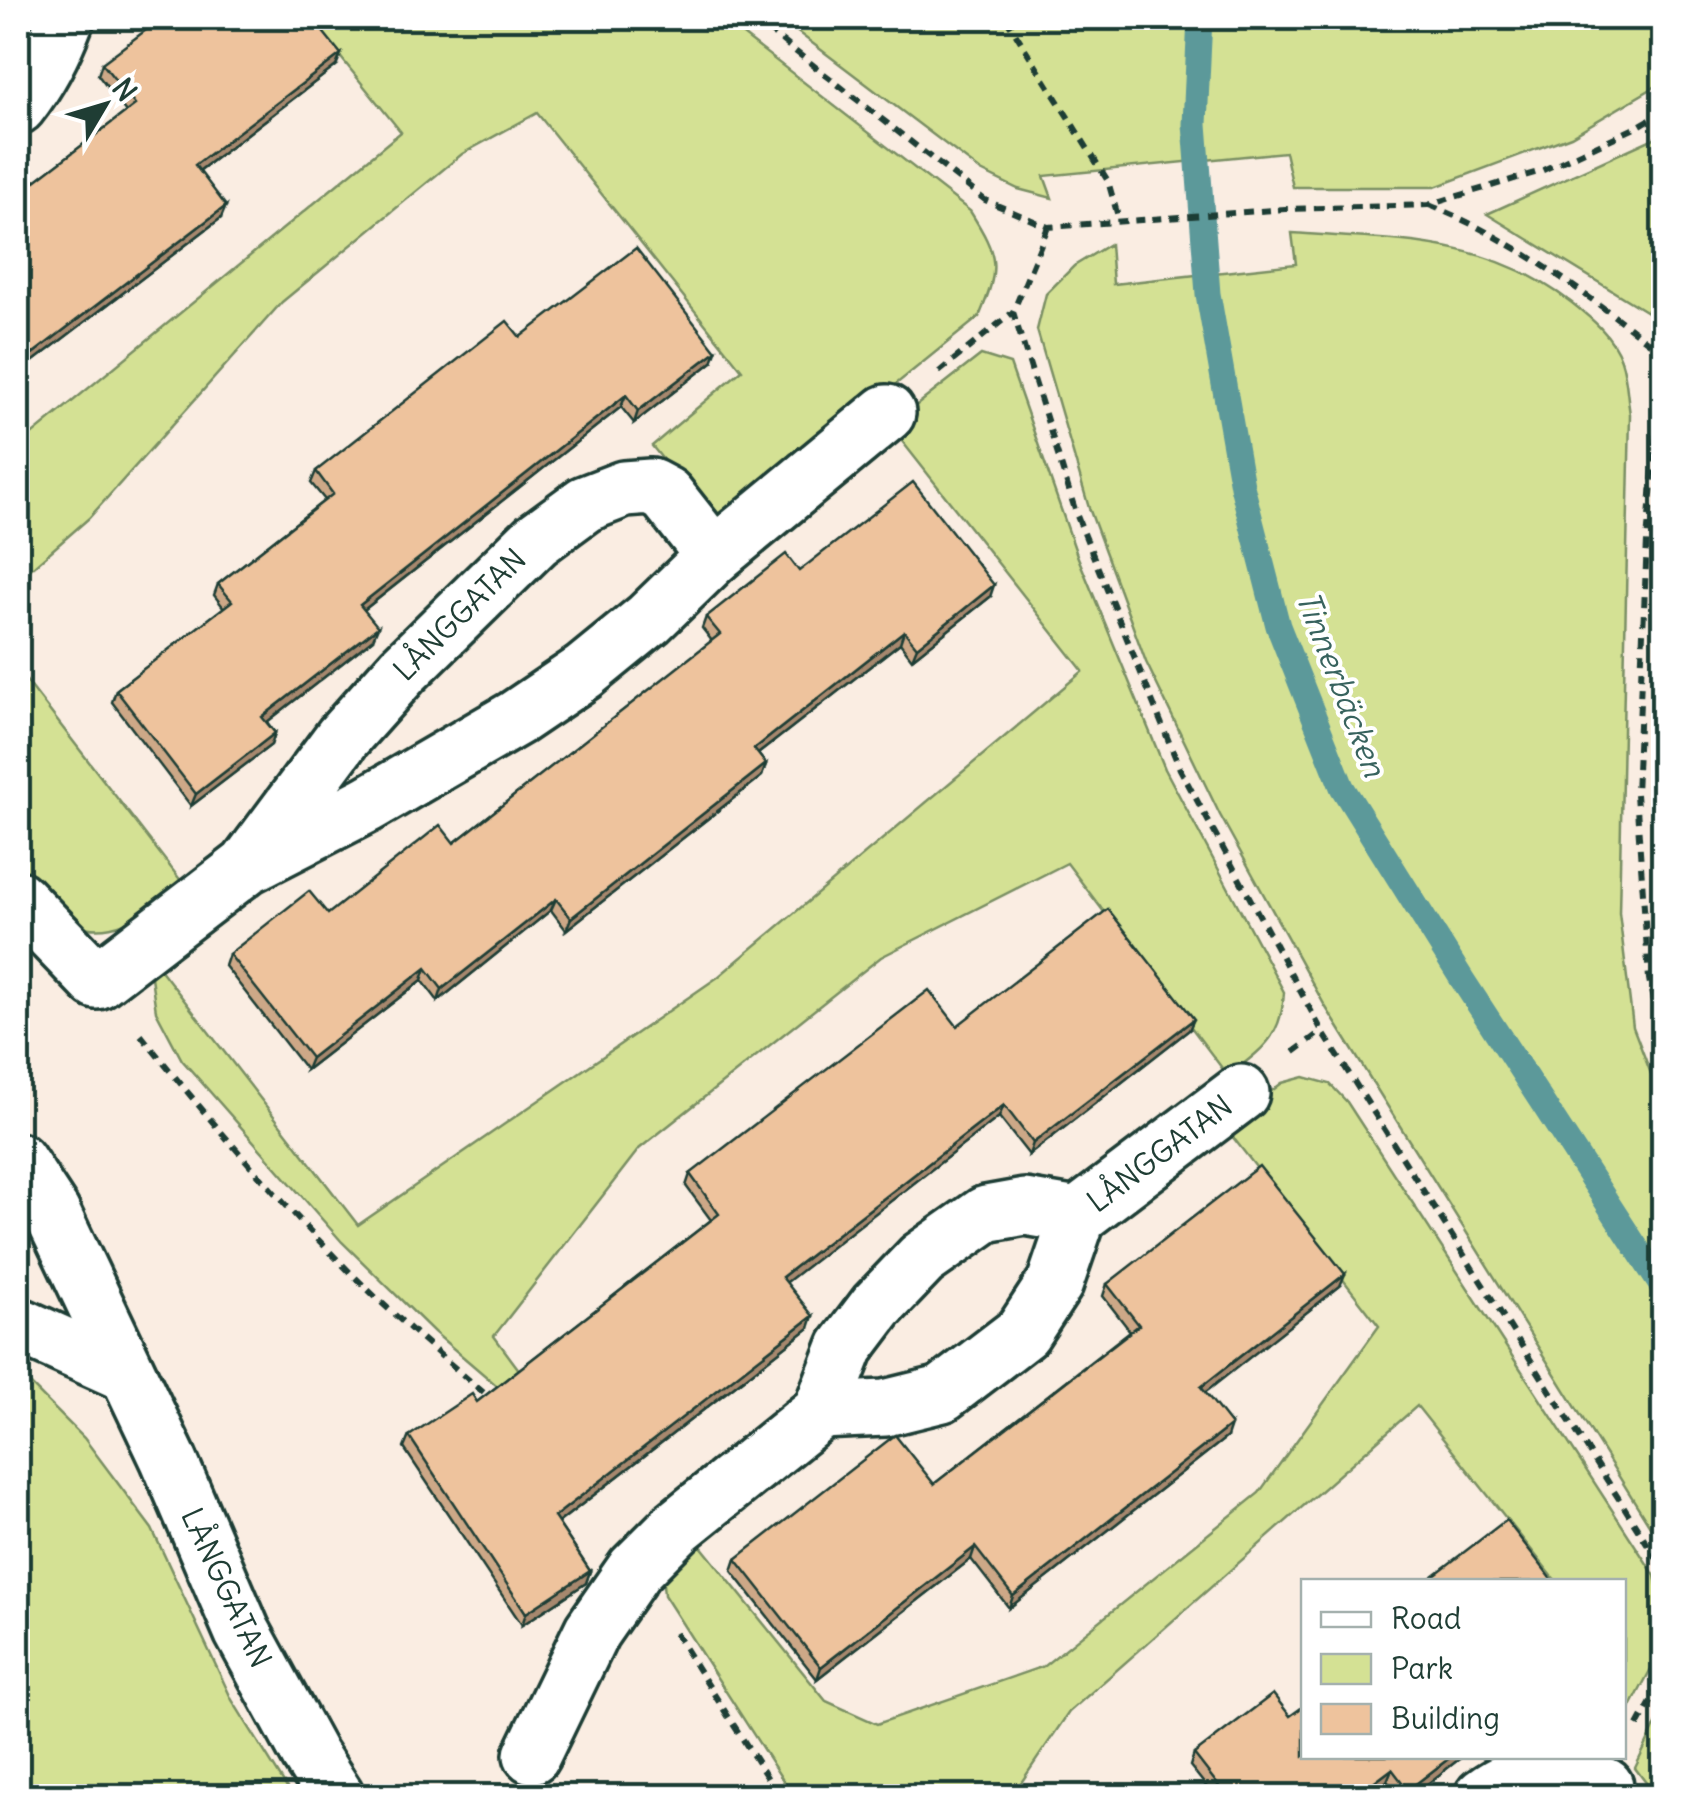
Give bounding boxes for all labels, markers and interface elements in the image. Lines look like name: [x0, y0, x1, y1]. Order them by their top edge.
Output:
north arrow: [55, 55, 155, 155]
text: N: [105, 71, 145, 108]
street label: LÅNGGATAN: [384, 539, 534, 689]
water label: Tinnerbäcken: [1287, 585, 1396, 784]
street label: LÅNGGATAN: [1078, 1085, 1239, 1220]
street label: LÅNGGATAN: [173, 1501, 282, 1674]
legend: [1301, 1579, 1626, 1759]
text: Road: [1391, 1599, 1461, 1637]
text: Park: [1391, 1649, 1453, 1687]
text: Building: [1391, 1699, 1500, 1737]

